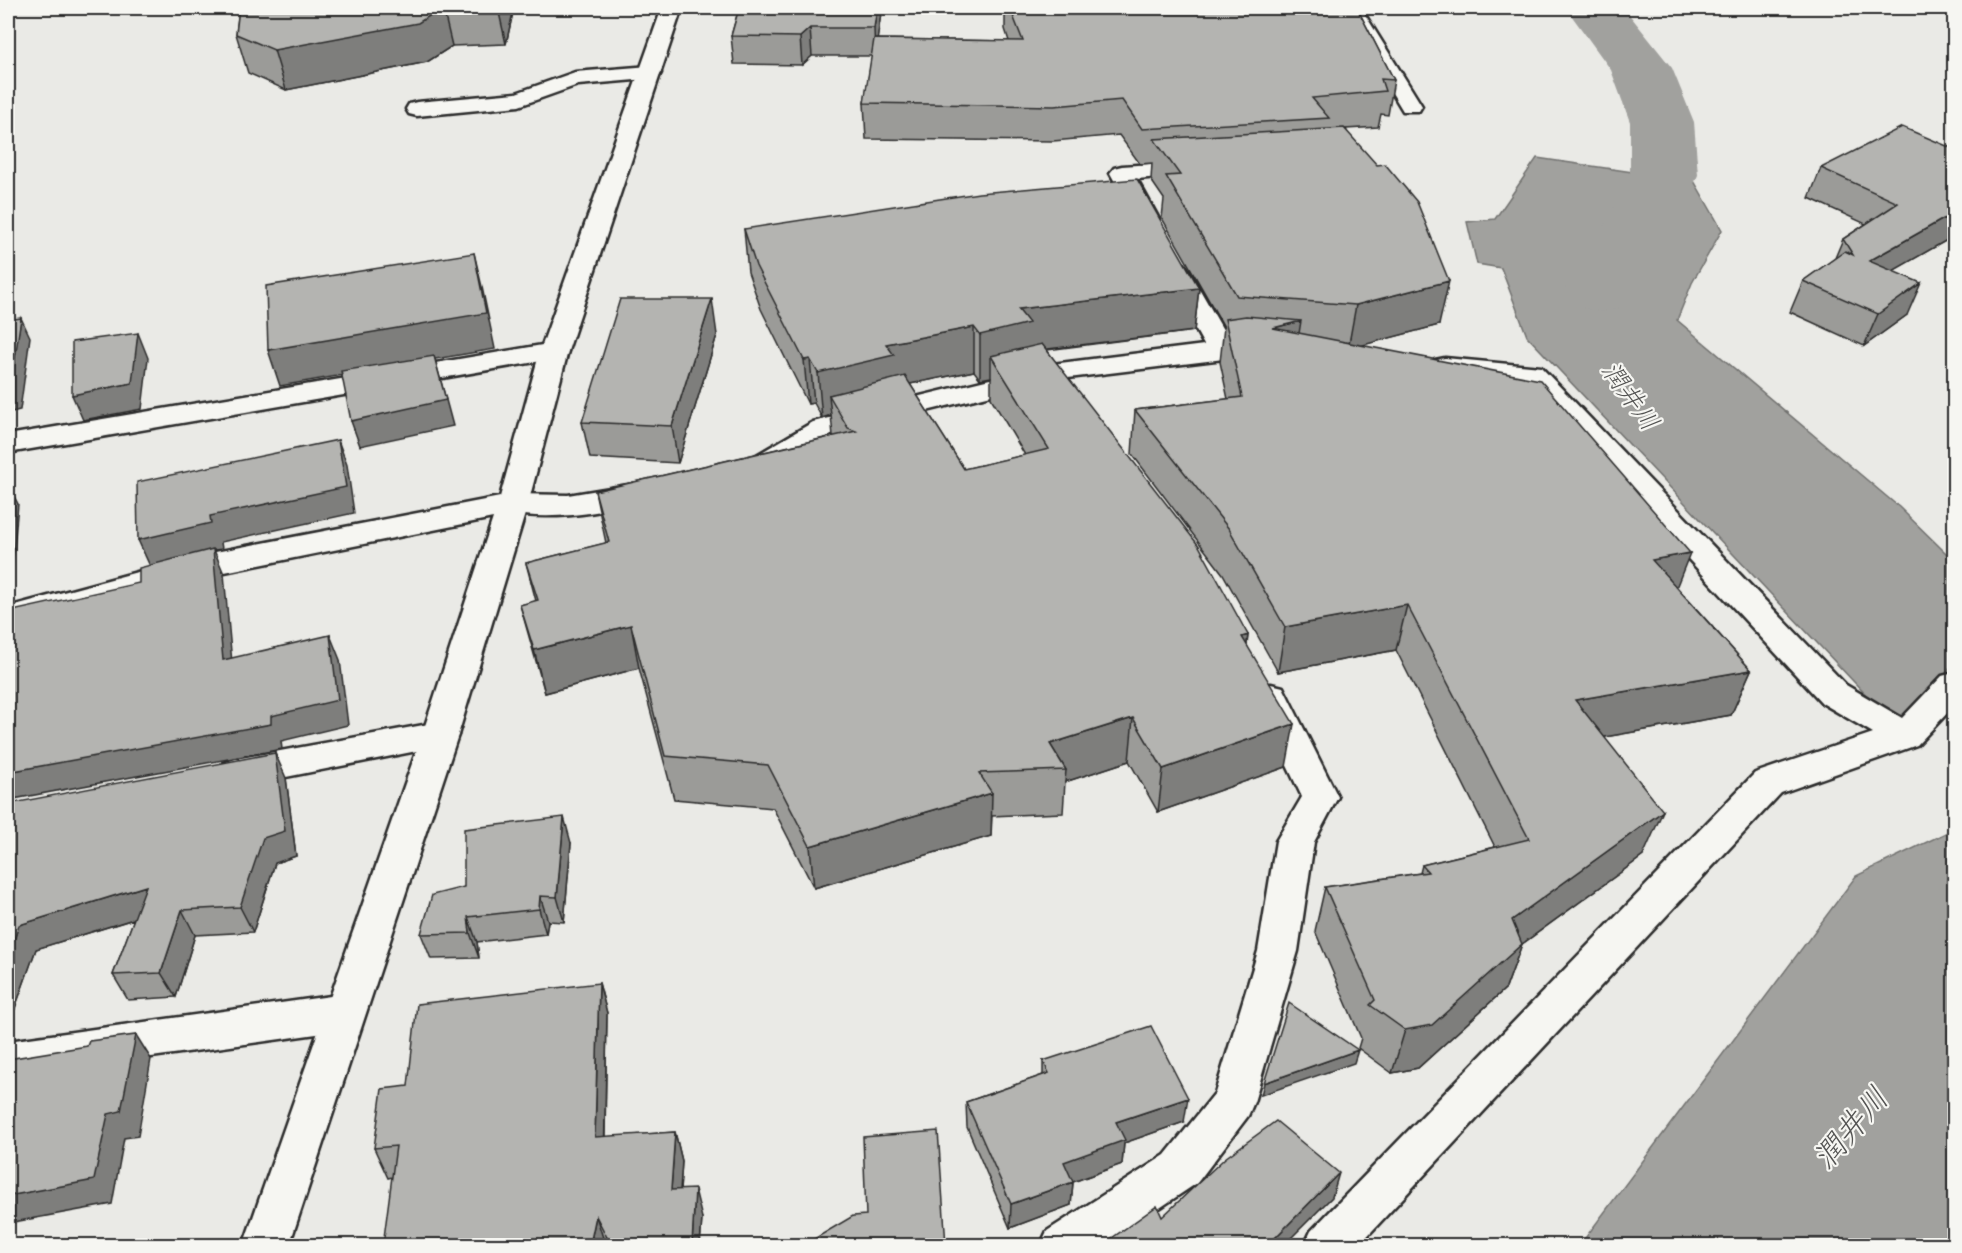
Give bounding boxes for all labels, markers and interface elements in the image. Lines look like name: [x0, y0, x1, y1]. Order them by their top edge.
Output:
water label: 潤井川: [1592, 355, 1666, 439]
water label: 潤井川: [1805, 1079, 1899, 1179]

